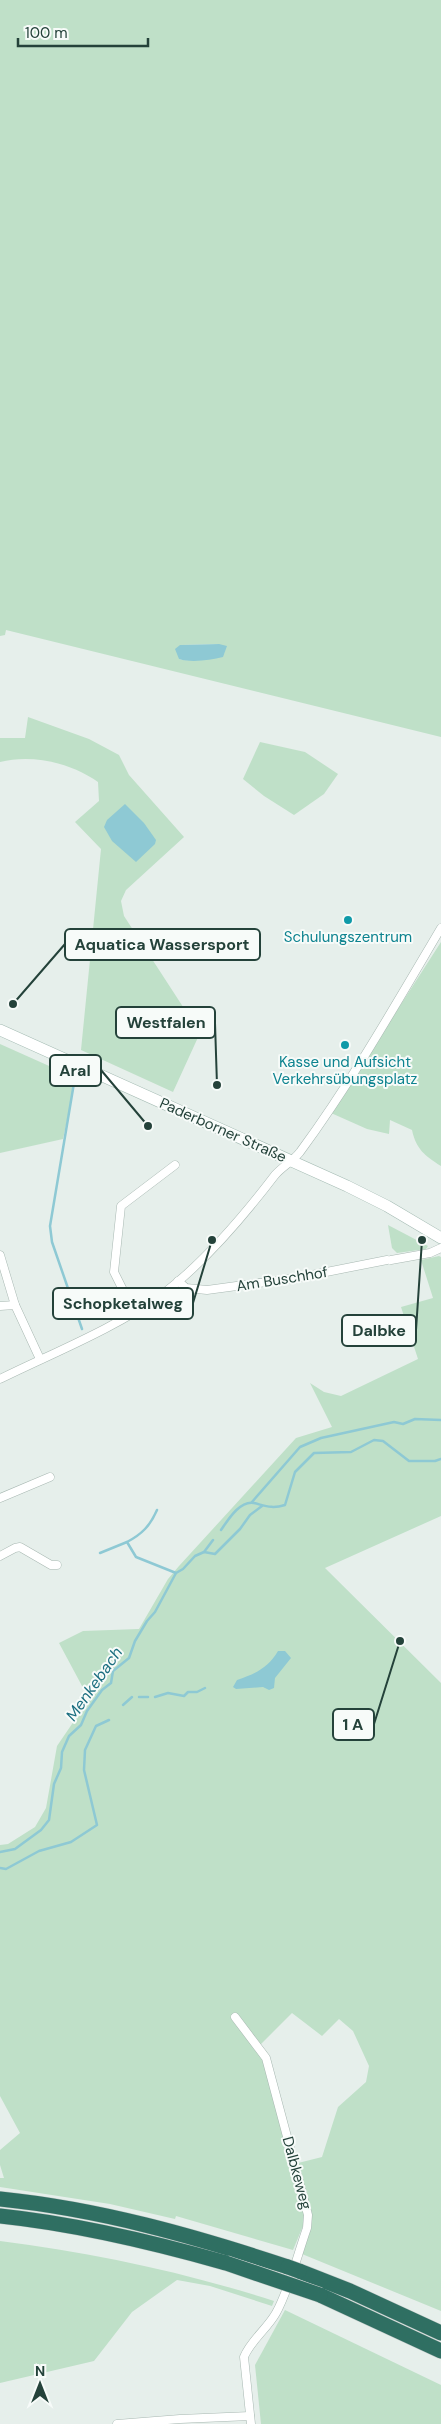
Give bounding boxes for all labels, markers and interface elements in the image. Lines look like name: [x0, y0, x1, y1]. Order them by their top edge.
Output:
scale bar: [18, 15, 148, 47]
text: 100 m: [25, 23, 68, 43]
marker: Schulungszentrum: [342, 914, 354, 926]
place label: Schulungszentrum: [284, 927, 412, 947]
callout: Aquatica Wassersport: [65, 929, 260, 960]
text: Aquatica Wassersport: [75, 934, 250, 955]
callout: Westfalen: [116, 1007, 215, 1038]
text: Westfalen: [126, 1012, 206, 1033]
marker: Kasse und Aufsicht Verkehrsübungsplatz: [339, 1039, 351, 1051]
place label: Kasse und Aufsicht Verkehrsübungsplatz: [273, 1052, 418, 1089]
callout: Aral: [50, 1055, 101, 1086]
text: Aral: [59, 1060, 91, 1081]
street label: Paderborner Straße: [156, 1093, 290, 1167]
street label: Am Buschhof: [235, 1262, 329, 1296]
callout: Schopketalweg: [53, 1288, 193, 1319]
text: Schopketalweg: [63, 1293, 183, 1314]
callout: Dalbke: [342, 1315, 416, 1346]
text: Dalbke: [352, 1320, 406, 1341]
water label: Menkebach: [61, 1643, 127, 1725]
callout: 1 A: [333, 1709, 374, 1740]
text: 1 A: [343, 1714, 363, 1735]
street label: Dalbkeweg: [278, 2134, 316, 2212]
north arrow: [15, 2359, 65, 2409]
text: N: [35, 2362, 45, 2380]

